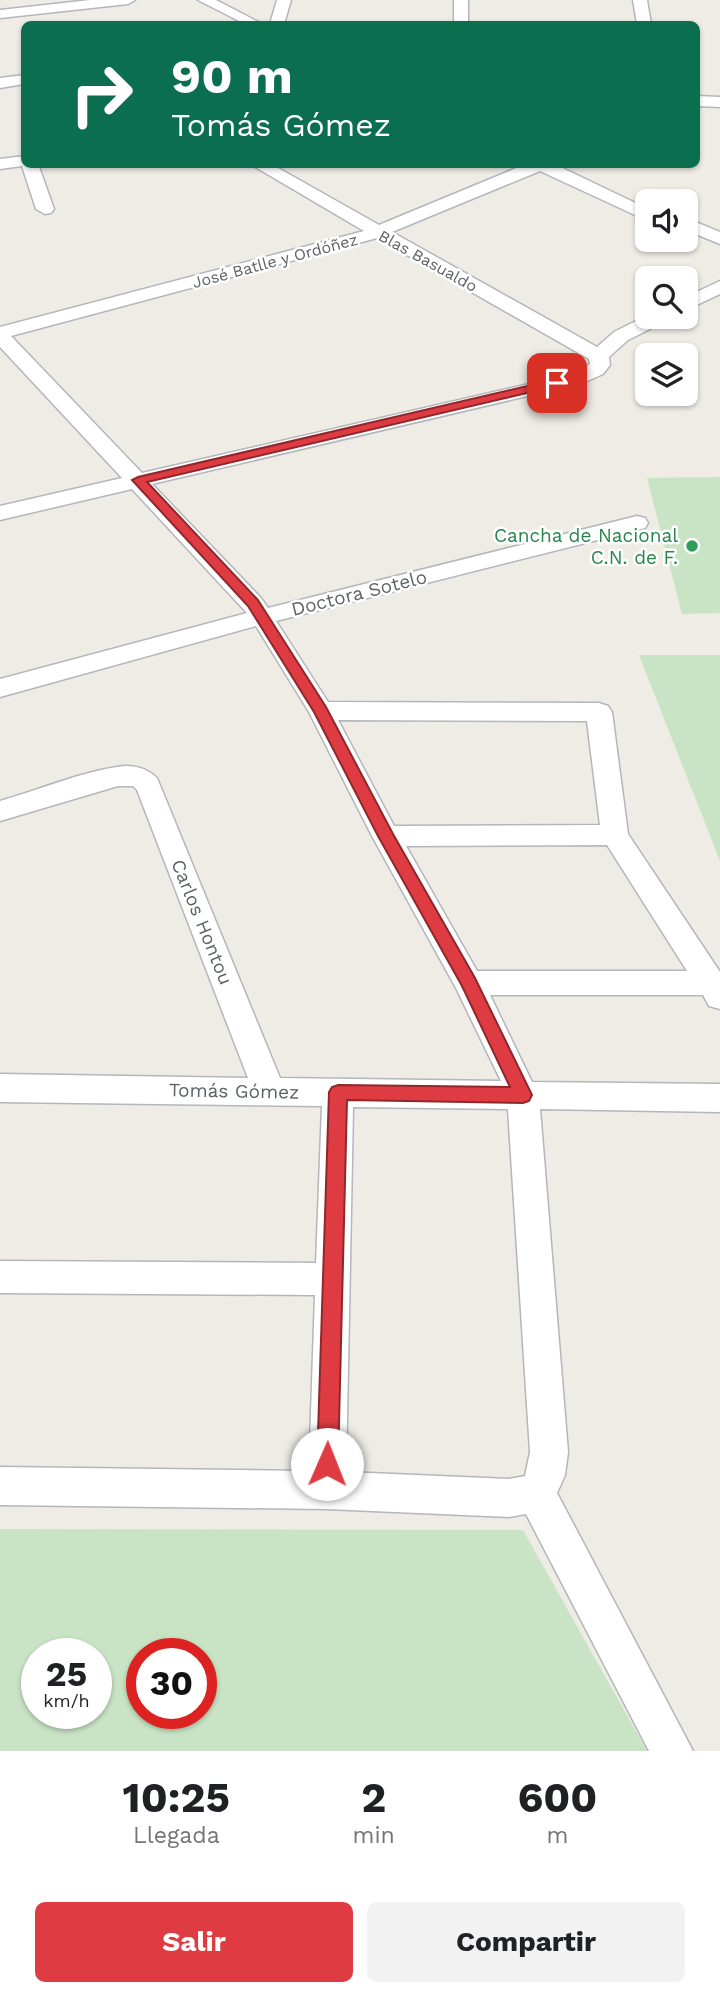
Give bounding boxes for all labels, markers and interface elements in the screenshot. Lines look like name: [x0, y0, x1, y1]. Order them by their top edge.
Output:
text: 90 m: [171, 47, 293, 105]
icon: right: [56, 49, 147, 140]
text: Tomás Gómez: [171, 106, 391, 144]
map controls: [635, 189, 698, 406]
button: sound: [635, 189, 698, 252]
street label: Blas Basualdo: [375, 226, 481, 296]
street label: José Batlle y Ordóñez: [190, 230, 360, 292]
button: search: [635, 266, 698, 329]
button: layers: [635, 343, 698, 406]
pin: [527, 353, 587, 413]
icon: arrive: [538, 364, 576, 402]
place label: Cancha de Nacional C.N. de F.: [494, 524, 678, 569]
marker: Cancha de Nacional C.N. de F.: [684, 538, 700, 554]
street label: Doctora Sotelo: [289, 565, 429, 621]
street label: Carlos Hontou: [166, 856, 238, 988]
street label: Tomás Gómez: [169, 1078, 299, 1104]
position arrow: [290, 1427, 364, 1501]
speed limit sign: 30: [126, 1638, 217, 1729]
text: 25: [46, 1653, 87, 1695]
text: km/h: [43, 1690, 90, 1711]
text: 10:25: [123, 1773, 230, 1822]
text: 2: [361, 1773, 386, 1822]
text: 600: [517, 1773, 597, 1822]
text: Llegada: [133, 1822, 220, 1849]
text: min: [353, 1822, 395, 1849]
text: m: [546, 1822, 568, 1849]
button: Salir: [35, 1902, 353, 1982]
button: Compartir: [367, 1902, 685, 1982]

